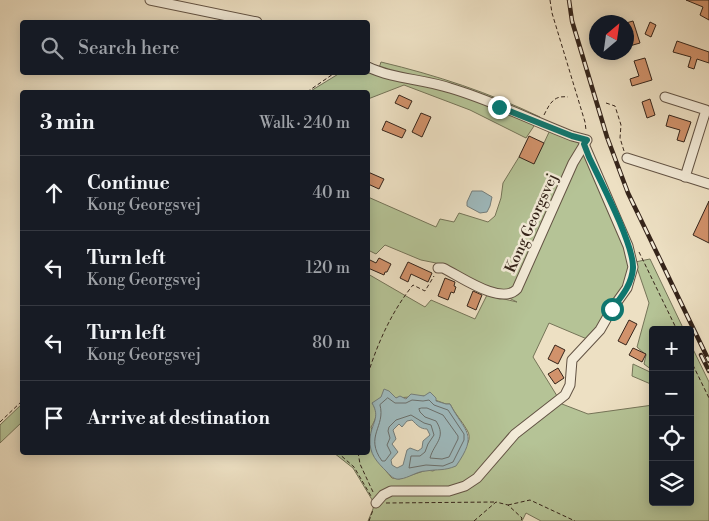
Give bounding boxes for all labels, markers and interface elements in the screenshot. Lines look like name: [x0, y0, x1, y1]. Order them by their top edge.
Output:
north arrow: [589, 15, 634, 60]
search box: [20, 20, 370, 75]
icon: search: [38, 34, 66, 62]
text: Search here: [78, 36, 179, 60]
route end: [488, 96, 511, 119]
text: 3 min: [40, 110, 95, 136]
text: Walk · 240 m: [259, 113, 350, 133]
text: Continue: [87, 171, 170, 195]
street label: Kong Georgsvej: [501, 171, 562, 276]
icon: ahead: [40, 179, 68, 207]
text: 40 m: [313, 183, 350, 203]
text: Kong Georgsvej: [87, 195, 201, 215]
text: Turn left: [87, 246, 166, 270]
icon: left: [40, 254, 68, 282]
text: 120 m: [306, 258, 350, 278]
text: Kong Georgsvej: [87, 270, 201, 290]
route start: [601, 298, 624, 321]
text: Turn left: [87, 321, 166, 345]
map controls: [649, 326, 694, 506]
button: +: [649, 326, 694, 371]
icon: left: [40, 329, 68, 357]
text: 80 m: [312, 333, 350, 353]
text: Kong Georgsvej: [87, 345, 201, 365]
button: −: [649, 371, 694, 416]
icon: arrive: [40, 404, 68, 432]
text: Arrive at destination: [87, 406, 270, 430]
button: locate: [649, 416, 694, 461]
button: layers: [649, 461, 694, 506]

